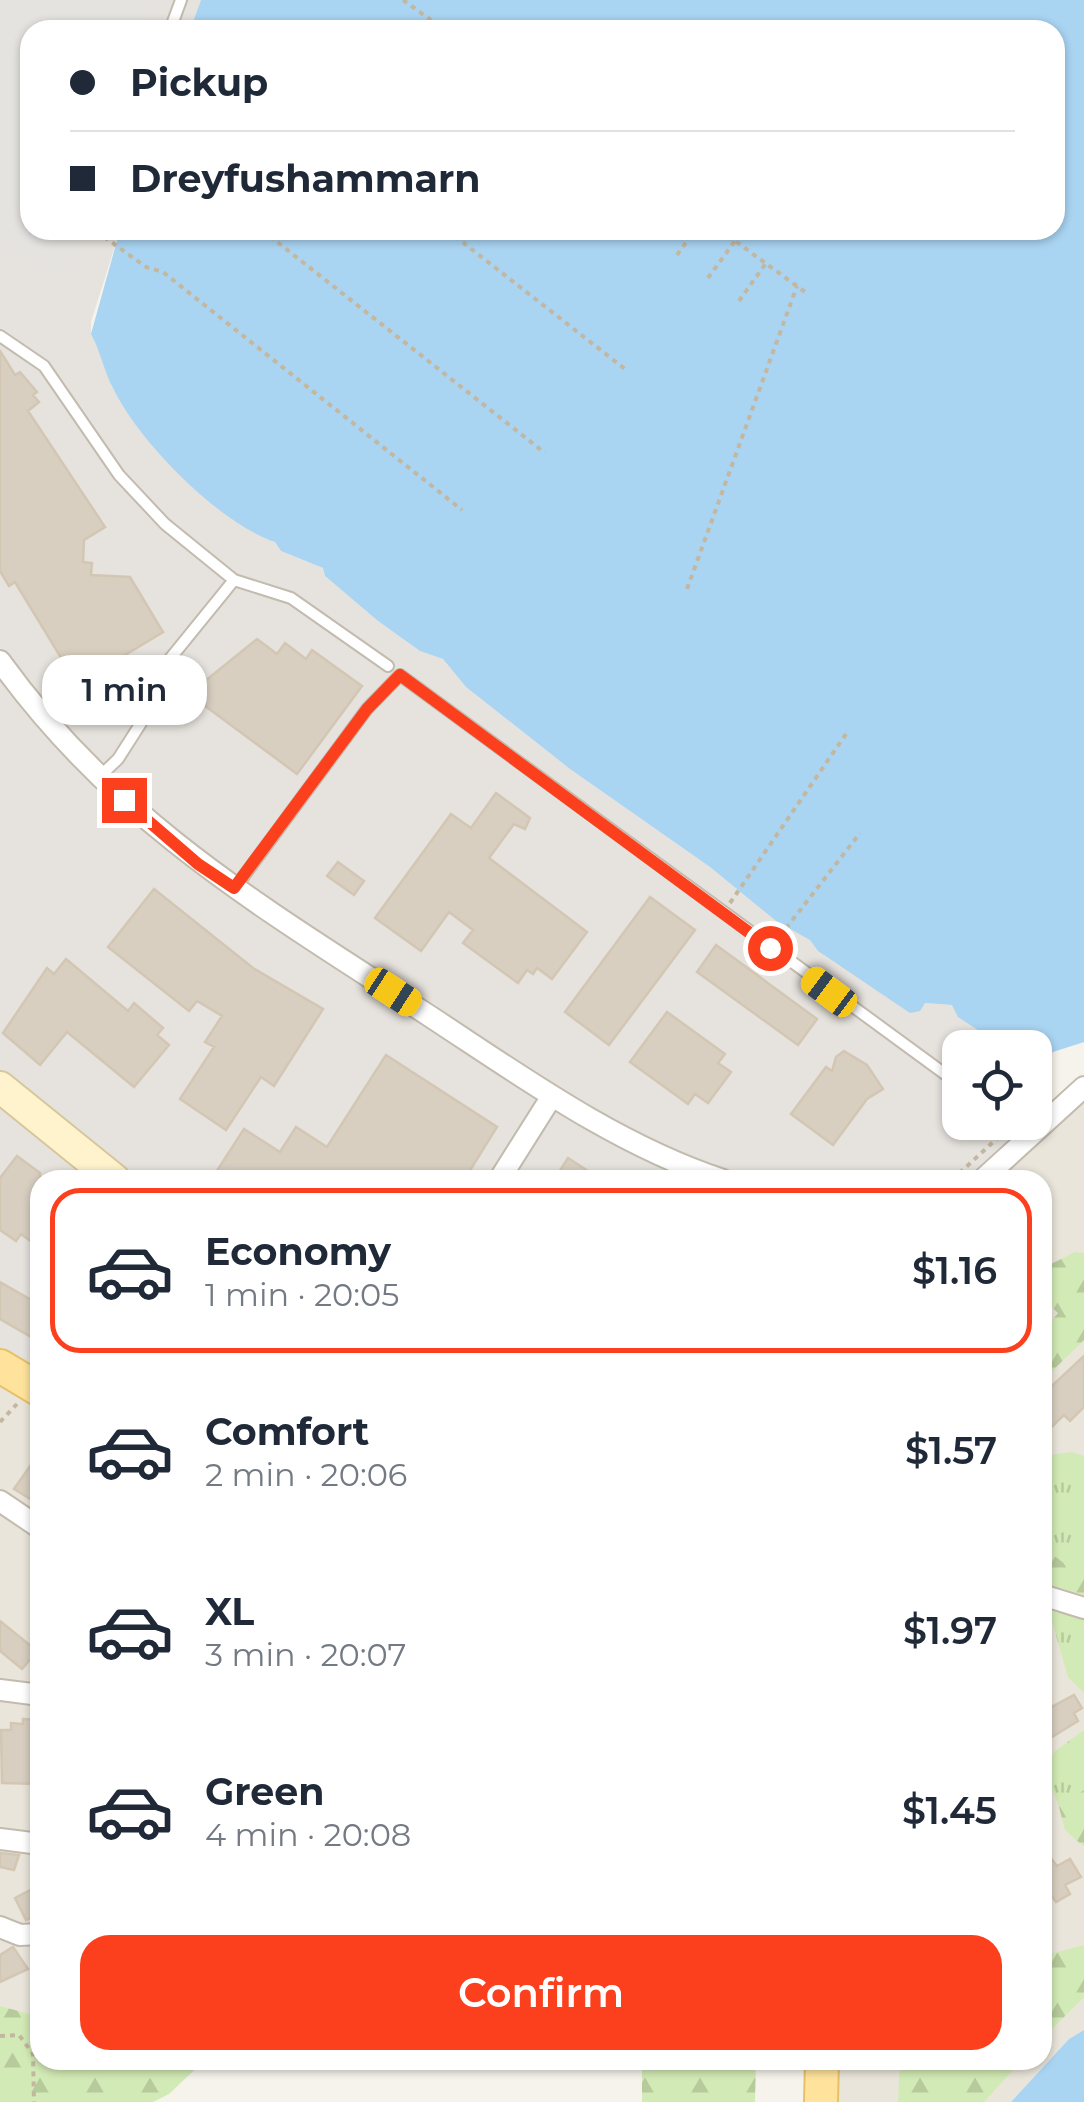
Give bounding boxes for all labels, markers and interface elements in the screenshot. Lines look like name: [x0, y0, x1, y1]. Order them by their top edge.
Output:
text: Pickup: [130, 59, 268, 106]
text: Dreyfushammarn: [130, 155, 481, 202]
callout: 1 min: [42, 655, 206, 725]
text: 1 min: [82, 670, 167, 709]
route end: [102, 778, 147, 823]
route start: [748, 926, 793, 971]
car: [796, 962, 862, 1022]
car: [360, 963, 426, 1021]
map controls: [942, 1030, 1052, 1140]
button: locate: [942, 1030, 1052, 1140]
icon: car: [85, 1226, 175, 1316]
text: Economy: [205, 1228, 391, 1275]
text: $1.16: [912, 1247, 997, 1294]
text: 1 min · 20:05: [205, 1275, 399, 1314]
icon: car: [85, 1406, 175, 1496]
text: Comfort: [205, 1408, 369, 1455]
text: $1.57: [905, 1427, 997, 1474]
text: 2 min · 20:06: [205, 1455, 407, 1494]
icon: car: [85, 1586, 175, 1676]
text: XL: [205, 1588, 254, 1635]
text: $1.97: [903, 1607, 997, 1654]
text: 3 min · 20:07: [205, 1635, 406, 1674]
icon: car: [85, 1766, 175, 1856]
text: Green: [205, 1768, 325, 1815]
text: $1.45: [902, 1787, 997, 1834]
text: 4 min · 20:08: [205, 1815, 411, 1854]
button: Confirm: [80, 1935, 1002, 2050]

